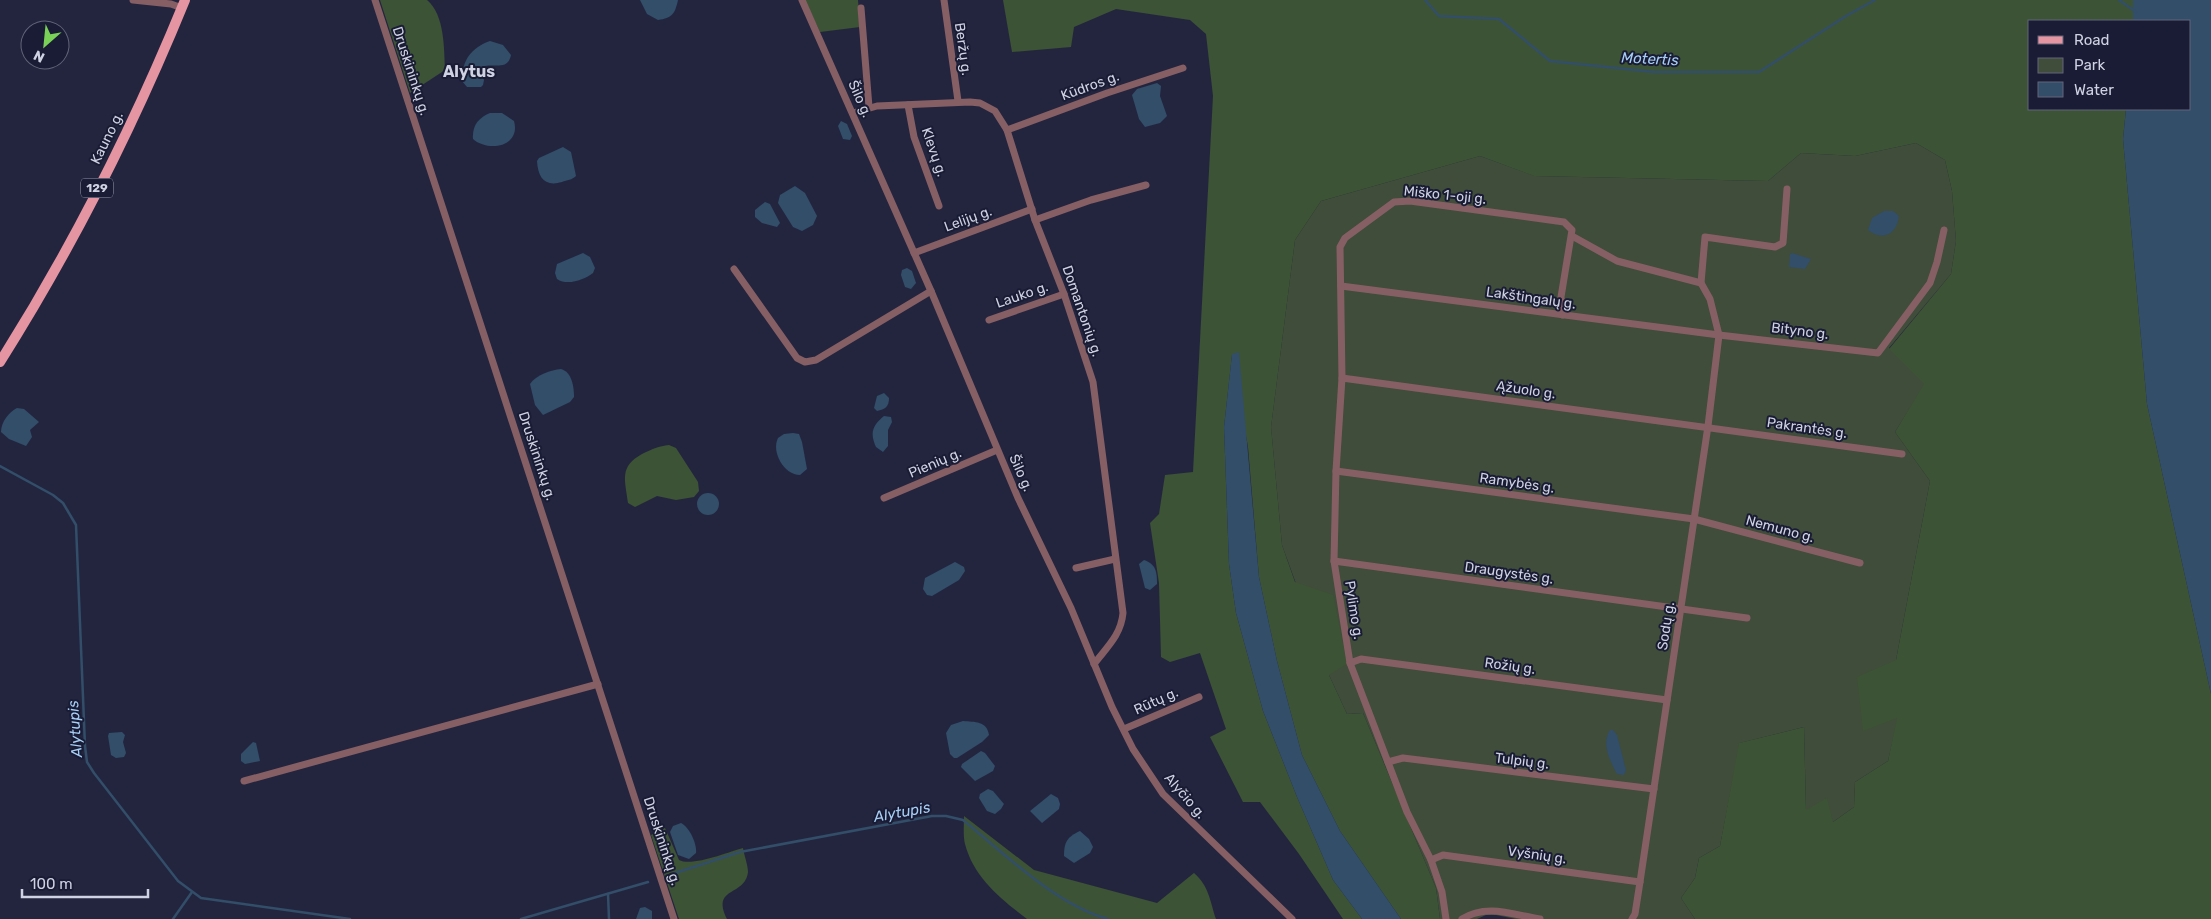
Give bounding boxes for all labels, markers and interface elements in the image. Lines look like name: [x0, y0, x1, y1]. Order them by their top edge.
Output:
north arrow: [20, 20, 70, 70]
legend: [2028, 20, 2191, 110]
street label: Beržų g.: [951, 21, 975, 77]
street label: Druskininkų g.: [389, 24, 433, 118]
text: Road: [2074, 31, 2110, 49]
text: N: [31, 46, 48, 66]
water label: Motertis: [1621, 49, 1679, 70]
text: Park: [2074, 56, 2105, 74]
district label: Alytus: [443, 62, 495, 81]
street label: Kūdros g.: [1059, 68, 1121, 104]
street label: Šilo g.: [844, 77, 877, 120]
text: Water: [2074, 81, 2114, 99]
street label: Kauno g.: [87, 109, 127, 167]
street label: Klevų g.: [918, 125, 950, 179]
road number: 129: [81, 178, 113, 198]
street label: Miško 1-oji g.: [1403, 182, 1487, 208]
street label: Lelijų g.: [942, 203, 994, 235]
street label: Domantonių g.: [1058, 263, 1106, 359]
street label: Lauko g.: [994, 278, 1050, 312]
street label: Lakštingalų g.: [1485, 283, 1577, 313]
street label: Bityno g.: [1770, 319, 1830, 343]
street label: Ąžuolo g.: [1495, 377, 1557, 403]
street label: Druskininkų g.: [515, 409, 559, 503]
street label: Pakrantės g.: [1766, 414, 1848, 442]
street label: Pienių g.: [906, 444, 964, 482]
street label: Šilo g.: [1005, 451, 1038, 494]
street label: Ramybės g.: [1478, 469, 1556, 497]
street label: Nemuno g.: [1744, 512, 1816, 546]
street label: Draugystės g.: [1463, 558, 1555, 588]
street label: Pylimo g.: [1341, 579, 1367, 641]
street label: Sodų g.: [1654, 601, 1678, 651]
street label: Rožių g.: [1483, 654, 1537, 678]
street label: Rūtų g.: [1131, 684, 1181, 718]
water label: Alytupis: [64, 700, 86, 759]
street label: Tulpių g.: [1494, 749, 1550, 773]
street label: Alyčio g.: [1161, 770, 1209, 822]
street label: Druskininkų g.: [640, 794, 684, 888]
water label: Alytupis: [871, 798, 932, 826]
street label: Vyšnių g.: [1507, 842, 1567, 868]
scale bar: [22, 866, 149, 898]
text: 100 m: [30, 875, 72, 893]

